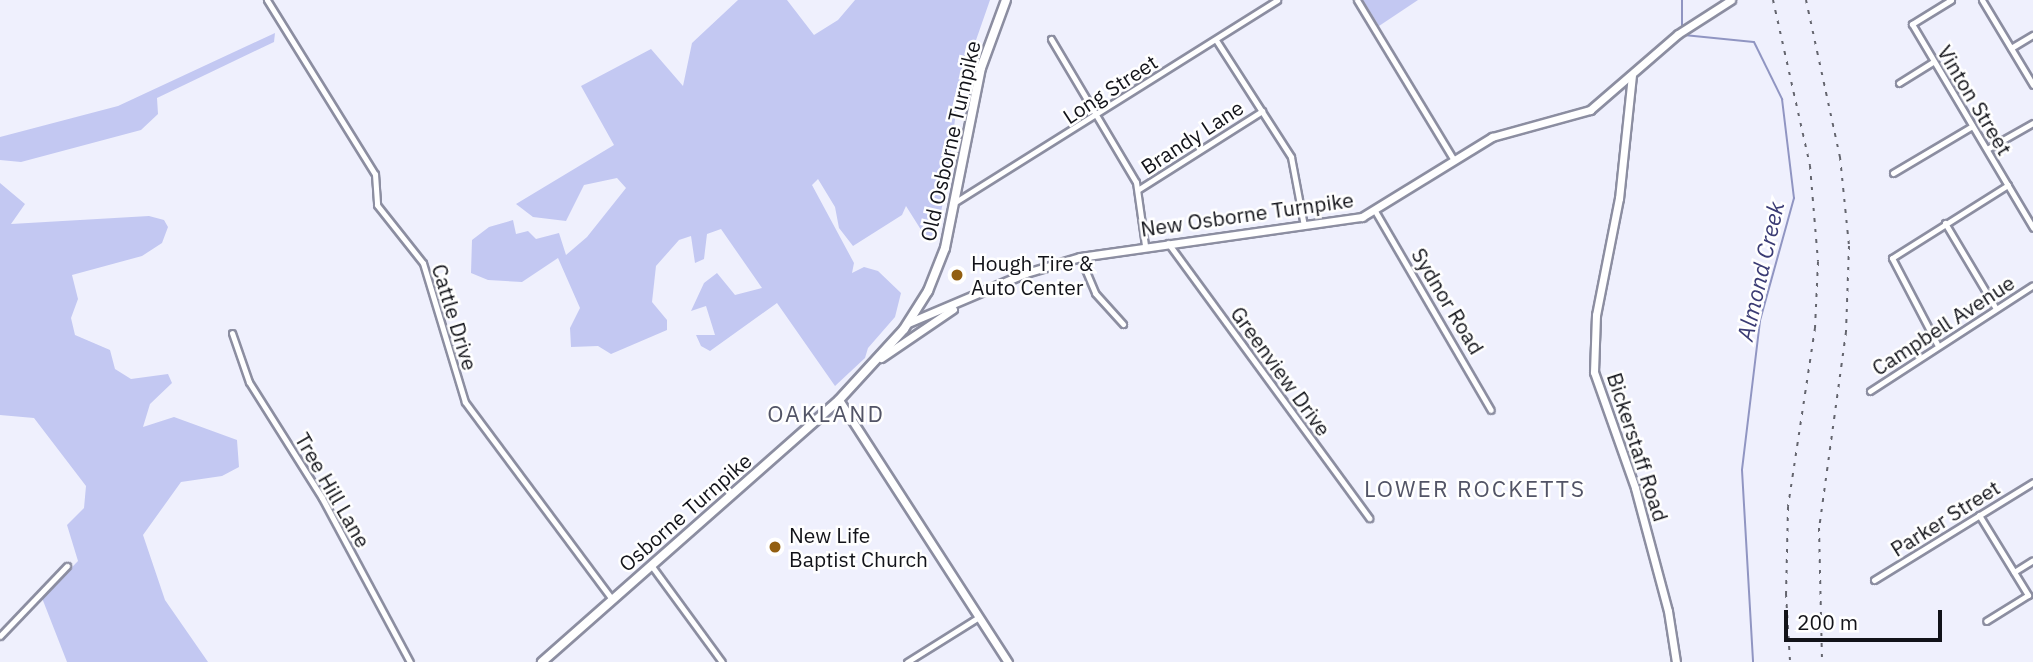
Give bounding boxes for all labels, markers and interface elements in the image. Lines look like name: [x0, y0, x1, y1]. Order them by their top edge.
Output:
street label: Old Osborne Turnpike: [915, 38, 985, 244]
street label: Vinton Street: [1932, 41, 2018, 159]
street label: Long Street: [1058, 49, 1162, 129]
street label: Brandy Lane: [1136, 94, 1248, 180]
street label: New Osborne Turnpike: [1139, 187, 1355, 241]
water label: Almond Creek: [1731, 199, 1789, 343]
street label: Sydnor Road: [1406, 243, 1490, 359]
place label: Hough Tire & Auto Center: [971, 250, 1093, 300]
street label: Cattle Drive: [427, 261, 483, 373]
marker: Hough Tire & Auto Center: [949, 267, 965, 283]
street label: Campbell Avenue: [1867, 270, 2019, 380]
street label: Greenview Drive: [1226, 301, 1336, 441]
street label: Bickerstaff Road: [1602, 369, 1674, 525]
district label: OAKLAND: [768, 399, 884, 427]
street label: Tree Hill Lane: [290, 428, 376, 552]
street label: Osborne Turnpike: [614, 448, 756, 576]
district label: LOWER ROCKETTS: [1366, 474, 1584, 502]
street label: Parker Street: [1886, 474, 2004, 562]
place label: New Life Baptist Church: [789, 522, 928, 572]
marker: New Life Baptist Church: [767, 539, 783, 555]
scale bar: [1788, 596, 1946, 640]
text: 200 m: [1797, 608, 1858, 636]

